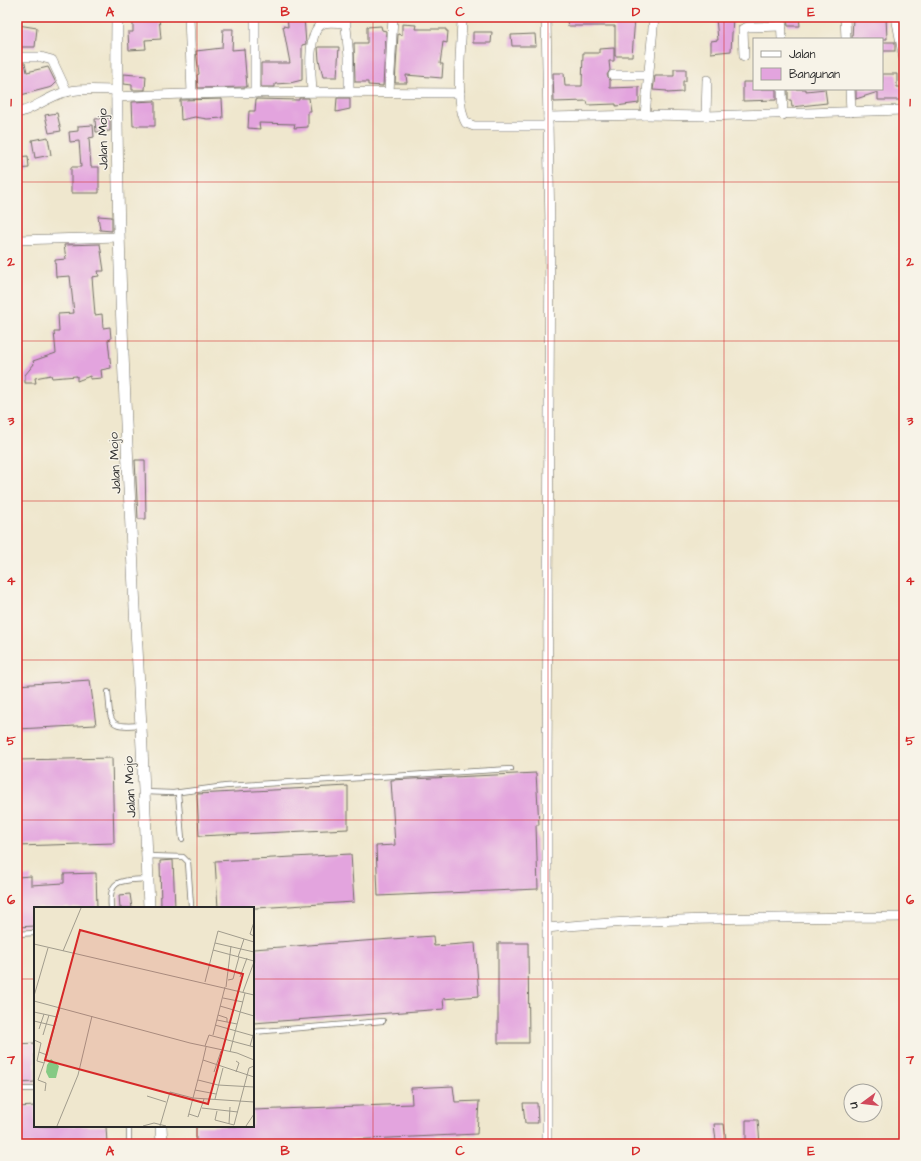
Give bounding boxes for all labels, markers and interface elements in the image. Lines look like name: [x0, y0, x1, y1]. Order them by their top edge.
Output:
text: A: [106, 3, 115, 21]
text: B: [280, 3, 290, 21]
text: C: [455, 3, 465, 21]
text: D: [632, 3, 641, 21]
text: E: [807, 3, 815, 21]
legend: [753, 38, 883, 90]
text: Jalan: [789, 46, 815, 63]
text: Bangunan: [789, 66, 840, 84]
text: 1: [10, 93, 12, 111]
text: 1: [909, 93, 911, 111]
street label: Jalan Mojo: [93, 107, 113, 170]
text: 2: [6, 253, 15, 271]
text: 2: [905, 253, 914, 271]
text: 3: [7, 412, 15, 430]
text: 3: [906, 412, 914, 430]
street label: Jalan Mojo: [104, 431, 126, 494]
text: 4: [7, 572, 16, 590]
text: 4: [906, 572, 915, 590]
text: 5: [6, 732, 16, 750]
text: 5: [905, 732, 915, 750]
street label: Jalan Mojo: [119, 755, 141, 818]
text: 6: [7, 891, 16, 909]
text: 6: [906, 891, 915, 909]
inset map: [34, 907, 254, 1127]
text: 7: [6, 1051, 16, 1069]
text: 7: [905, 1051, 915, 1069]
north arrow: [843, 1083, 883, 1123]
text: U: [846, 1101, 862, 1111]
text: A: [106, 1142, 115, 1160]
text: B: [280, 1142, 290, 1160]
text: C: [455, 1142, 465, 1160]
text: D: [632, 1142, 641, 1160]
text: E: [807, 1142, 815, 1160]

